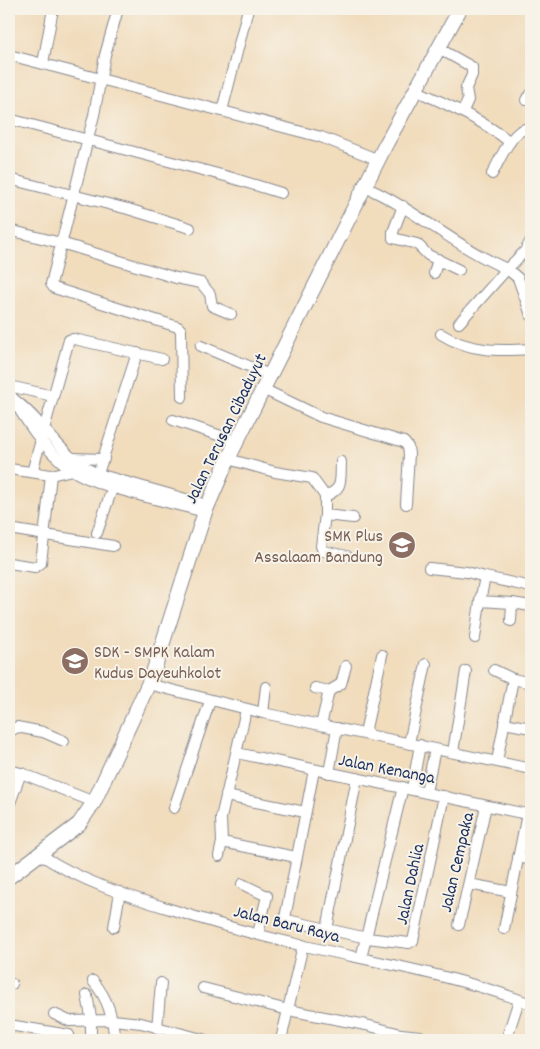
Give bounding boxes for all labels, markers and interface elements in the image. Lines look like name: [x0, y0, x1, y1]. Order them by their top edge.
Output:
street label: Jalan Terusan Cibaduyut: [180, 349, 275, 508]
place label: SMK Plus Assalaam Bandung: [254, 525, 383, 571]
school or university icon: SMK Plus Assalaam Bandung: [387, 530, 417, 560]
place label: SDK - SMPK Kalam Kudus Dayeuhkolot: [94, 641, 222, 687]
school or university icon: SDK - SMPK Kalam Kudus Dayeuhkolot: [60, 646, 90, 676]
street label: Jalan Kenanga: [336, 749, 437, 792]
street label: Jalan Cempaka: [435, 810, 482, 915]
street label: Jalan Dahlia: [391, 841, 432, 927]
street label: Jalan Baru Raya: [231, 900, 343, 951]

